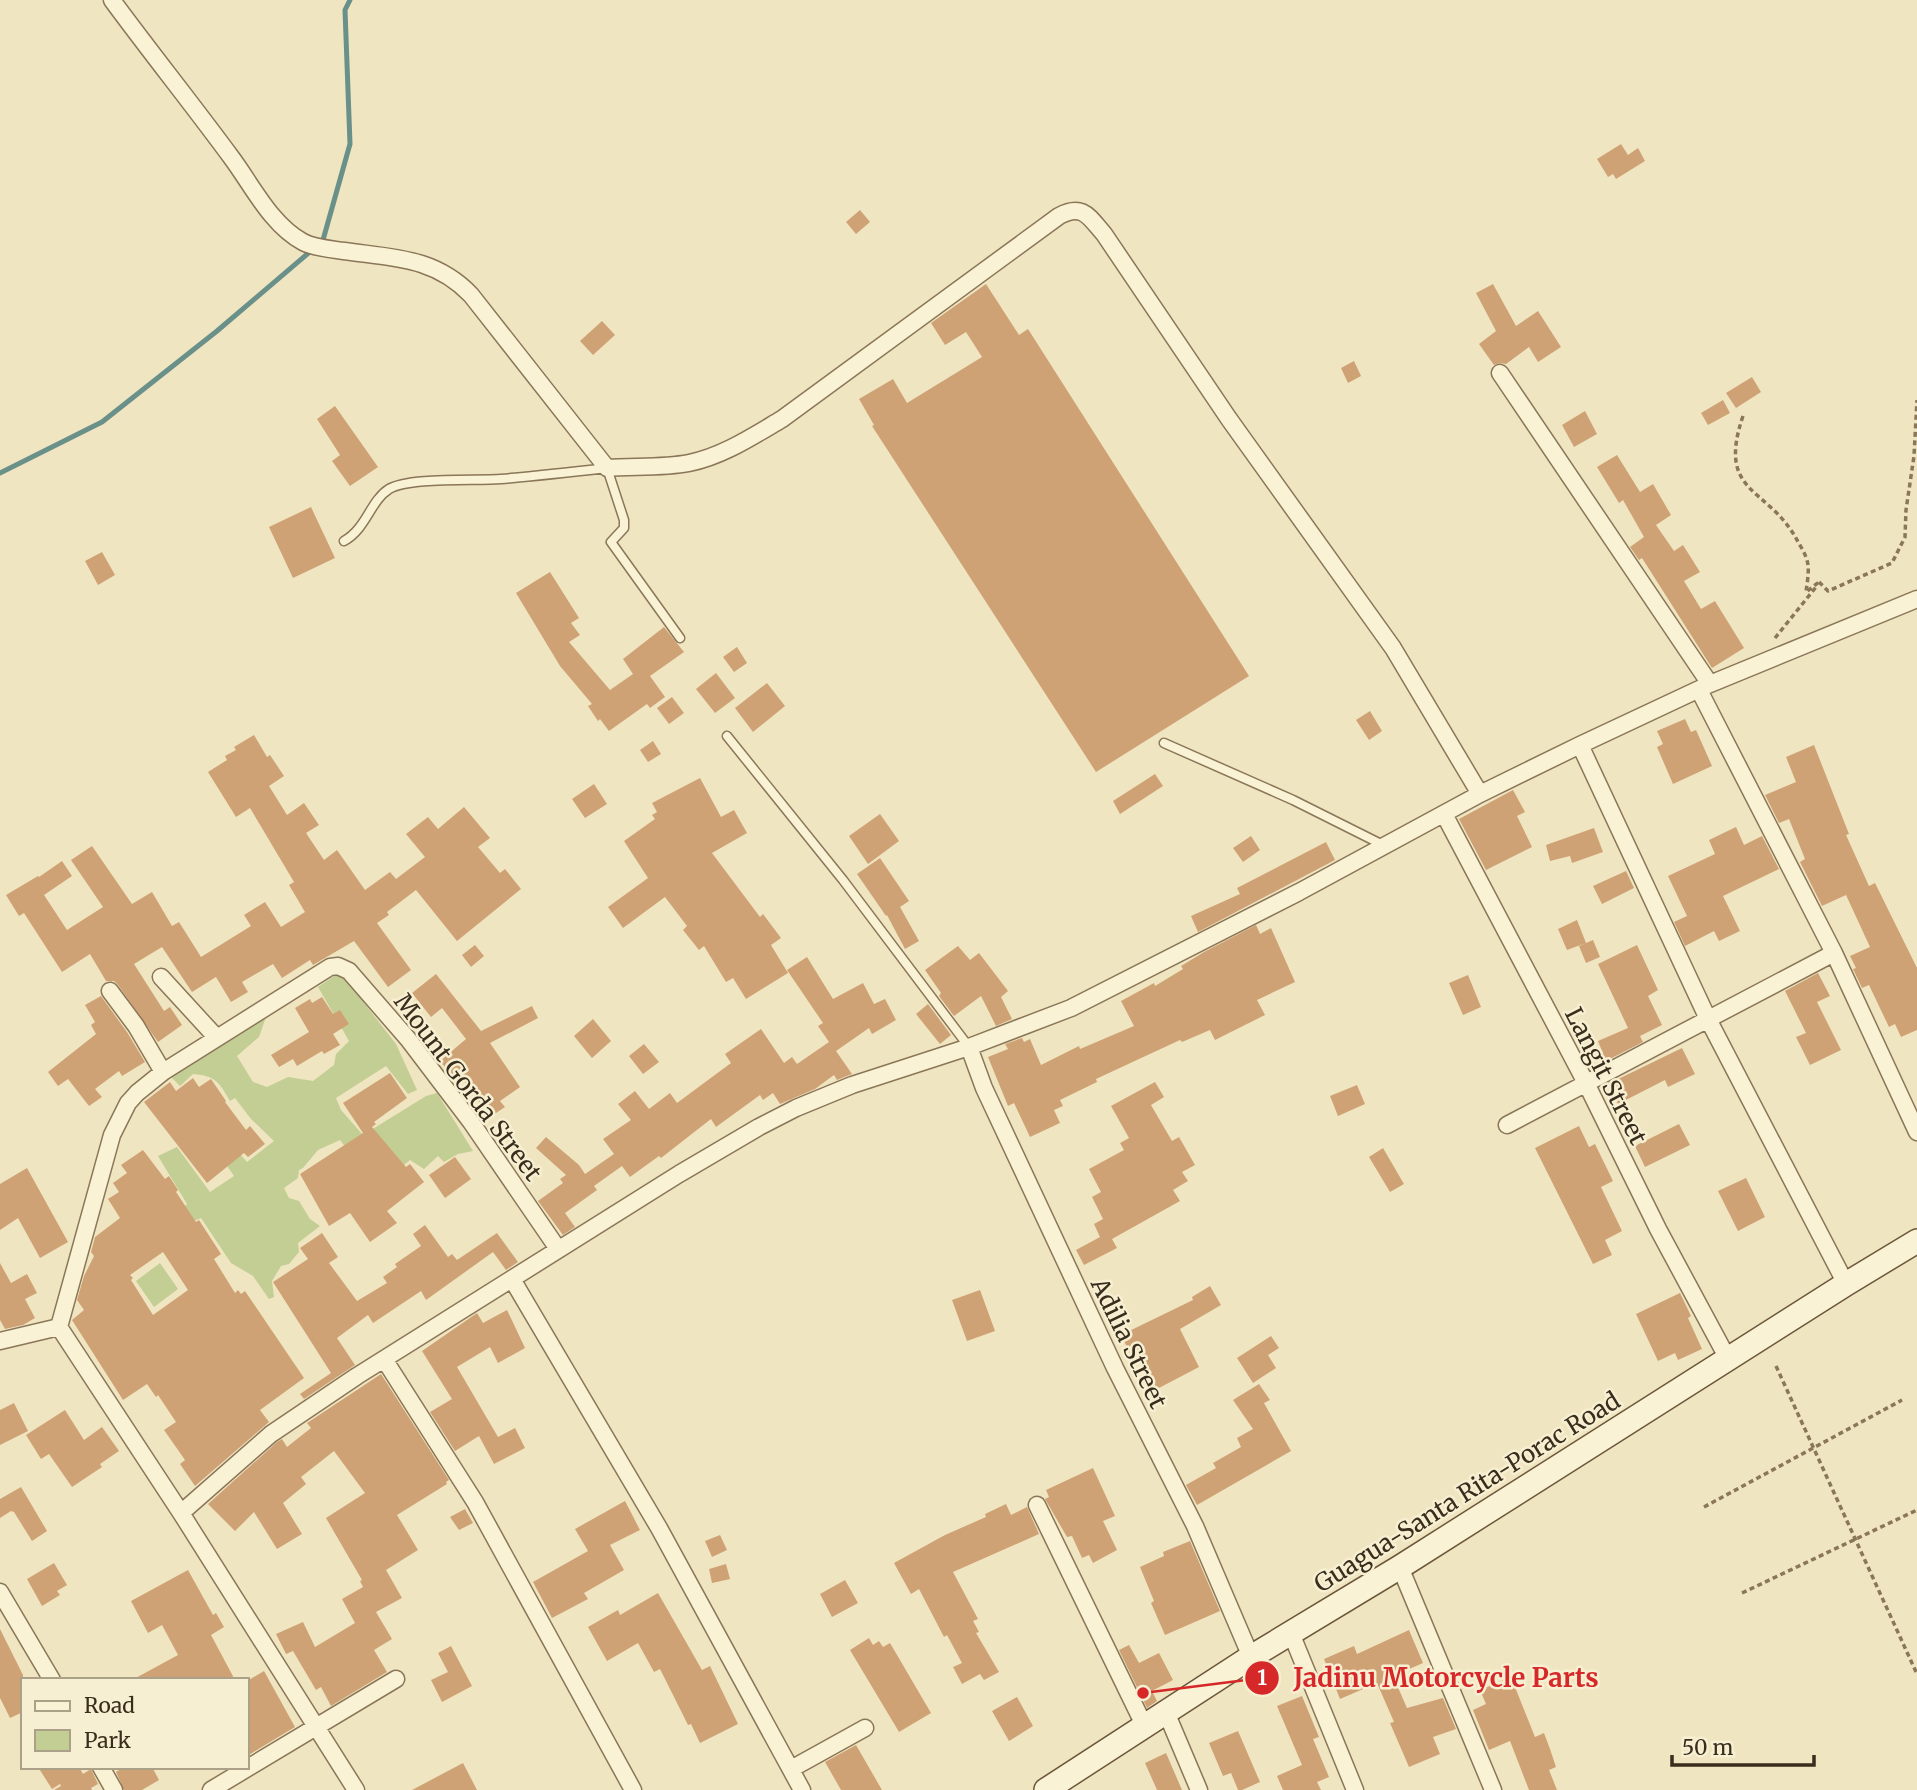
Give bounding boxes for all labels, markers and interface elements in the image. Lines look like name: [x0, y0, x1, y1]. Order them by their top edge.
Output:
street label: Mount Gorda Street: [387, 987, 549, 1187]
street label: Langit Street: [1558, 1002, 1654, 1150]
street label: Adilia Street: [1084, 1272, 1174, 1414]
street label: Guagua-Santa Rita-Porac Road: [1308, 1385, 1626, 1599]
callout: Jadinu Motorcycle Parts: [1244, 1654, 1613, 1701]
text: Jadinu Motorcycle Parts: [1292, 1661, 1599, 1694]
text: 1: [1257, 1664, 1267, 1691]
legend: [21, 1678, 248, 1769]
text: Road: [84, 1692, 135, 1719]
scale bar: [1672, 1724, 1814, 1768]
text: Park: [84, 1727, 131, 1754]
text: 50 m: [1682, 1734, 1733, 1761]

